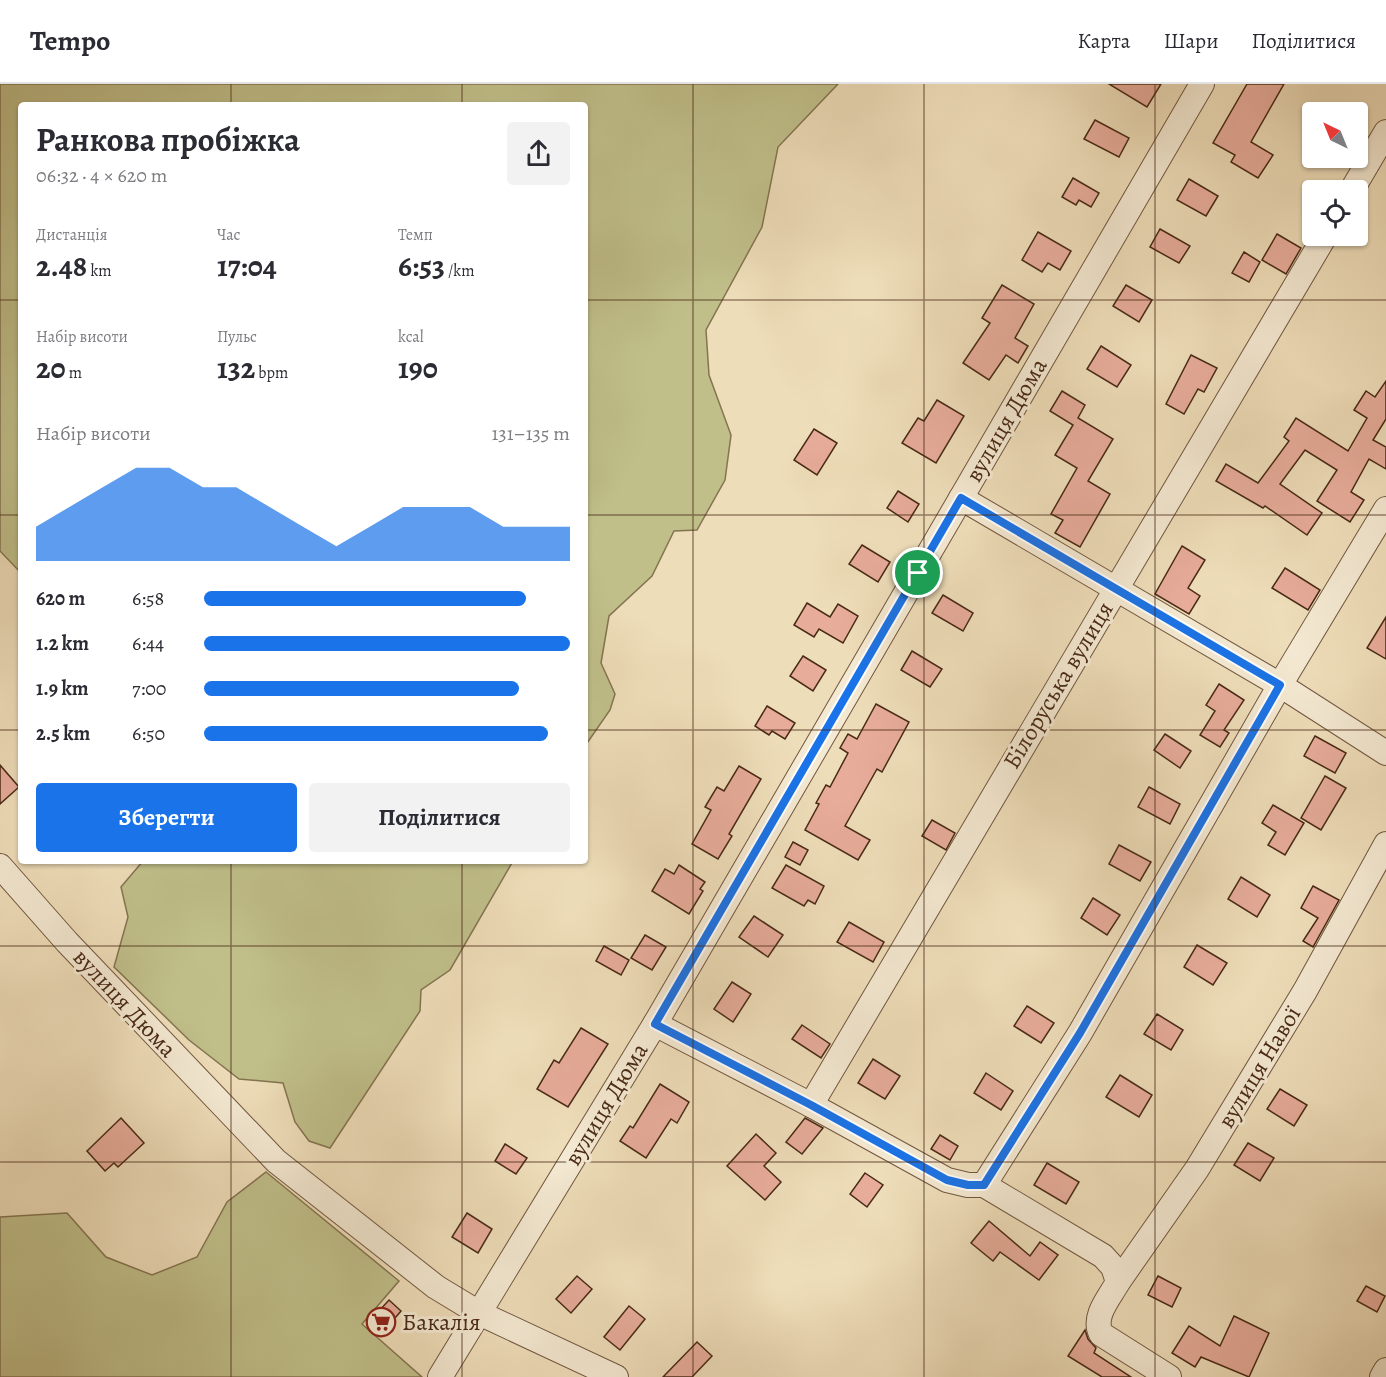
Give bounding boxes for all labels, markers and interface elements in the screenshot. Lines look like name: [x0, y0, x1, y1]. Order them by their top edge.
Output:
text: Tempo: [30, 22, 110, 60]
text: Карта: [1078, 27, 1130, 55]
text: Шари: [1163, 27, 1218, 55]
text: Поділитися: [1251, 27, 1356, 55]
north arrow: [1302, 102, 1368, 168]
map controls: [1302, 102, 1368, 246]
text: Ранкова пробіжка: [36, 117, 300, 162]
button: share: [507, 122, 570, 185]
text: 06:32 · 4 × 620 m: [36, 162, 167, 189]
button: locate: [1302, 180, 1368, 246]
text: Дистанція: [36, 224, 107, 246]
text: Час: [217, 224, 241, 246]
text: Темп: [398, 224, 433, 246]
text: 2.48: [36, 246, 87, 286]
text: 17:04: [217, 246, 277, 286]
text: 6:53: [398, 246, 445, 286]
text: km: [87, 260, 112, 282]
text: /km: [445, 260, 475, 282]
text: Набір висоти: [36, 326, 128, 348]
text: Пульс: [217, 326, 257, 348]
text: kcal: [398, 326, 424, 348]
text: 20: [36, 348, 66, 388]
text: 132: [217, 348, 255, 388]
text: 190: [398, 348, 438, 388]
street label: вулиця Дюма: [958, 352, 1054, 488]
text: m: [66, 362, 82, 384]
text: bpm: [255, 362, 288, 384]
text: Набір висоти: [36, 420, 151, 447]
text: 131–135 m: [491, 420, 570, 447]
pin: [892, 547, 943, 598]
icon: arrive: [901, 556, 934, 589]
text: 620 m: [36, 585, 85, 612]
text: 6:58: [132, 585, 164, 612]
street label: Білоруська вулиця: [995, 595, 1121, 775]
text: 1.2 km: [36, 630, 89, 657]
text: 6:44: [132, 630, 164, 657]
text: 1.9 km: [36, 675, 89, 702]
text: 7:00: [132, 675, 166, 702]
text: 2.5 km: [36, 720, 90, 747]
text: 6:50: [132, 720, 165, 747]
button: Зберегти: [36, 783, 297, 852]
button: Поділитися: [309, 783, 570, 852]
street label: вулиця Дюма: [66, 942, 184, 1064]
street label: вулиця Навої: [1210, 1000, 1308, 1134]
street label: вулиця Дюма: [557, 1037, 655, 1171]
supermarket icon: Бакалія: [365, 1306, 397, 1338]
place label: Бакалія: [402, 1306, 481, 1338]

